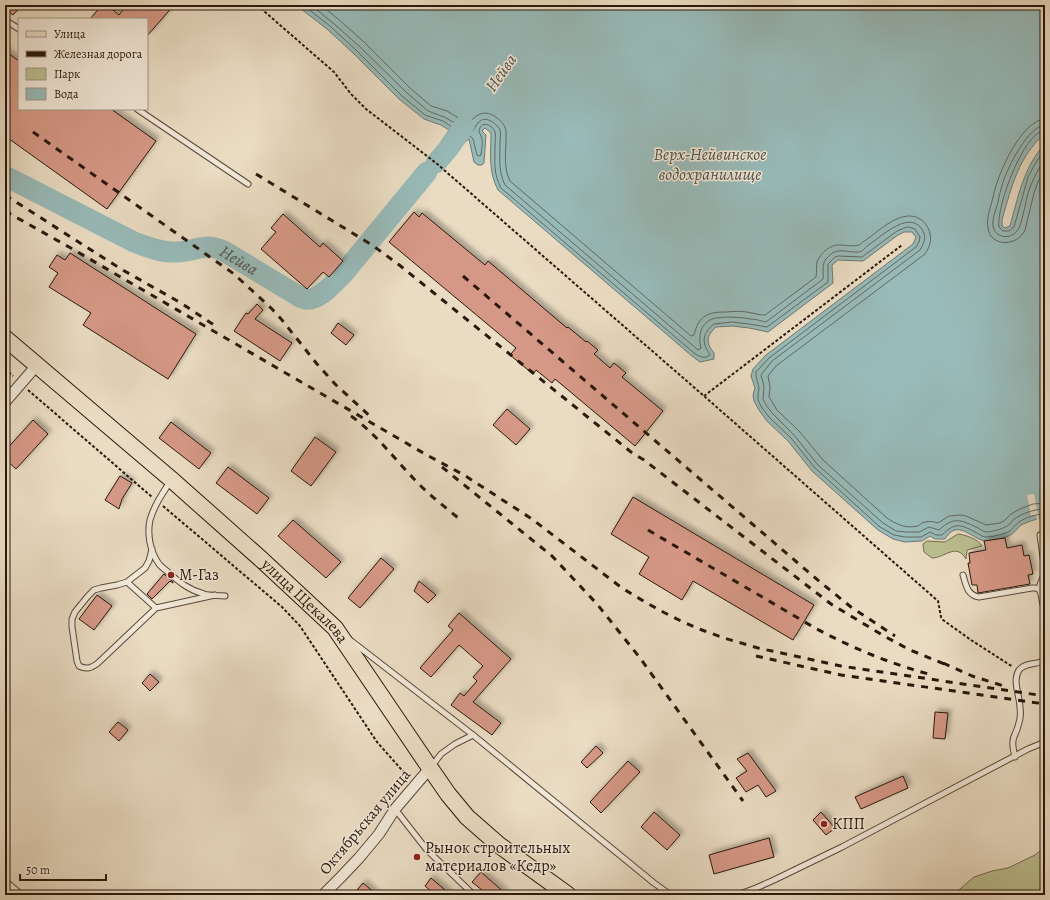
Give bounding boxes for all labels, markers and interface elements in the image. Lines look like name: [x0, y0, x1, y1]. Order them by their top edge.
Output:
legend: [18, 18, 148, 110]
text: Улица: [54, 26, 86, 42]
text: Железная дорога: [54, 46, 143, 62]
water label: Нейва: [480, 50, 522, 96]
text: Парк: [54, 66, 80, 82]
text: Вода: [54, 86, 79, 102]
water label: Верх-Нейвинское водохранилище: [654, 143, 766, 186]
water label: Нейва: [216, 240, 263, 281]
street label: улица Щекалева: [256, 553, 354, 648]
place label: М-Газ: [179, 564, 219, 586]
marker: М-Газ: [166, 570, 176, 580]
street label: Октябрьская улица: [314, 764, 416, 880]
place label: КПП: [832, 813, 865, 835]
marker: КПП: [819, 819, 829, 829]
place label: Рынок строительных материалов «Кедр»: [425, 837, 570, 877]
marker: Рынок строительных материалов «Кедр»: [412, 852, 422, 862]
scale bar: [20, 856, 106, 882]
text: 50 m: [26, 862, 50, 878]

